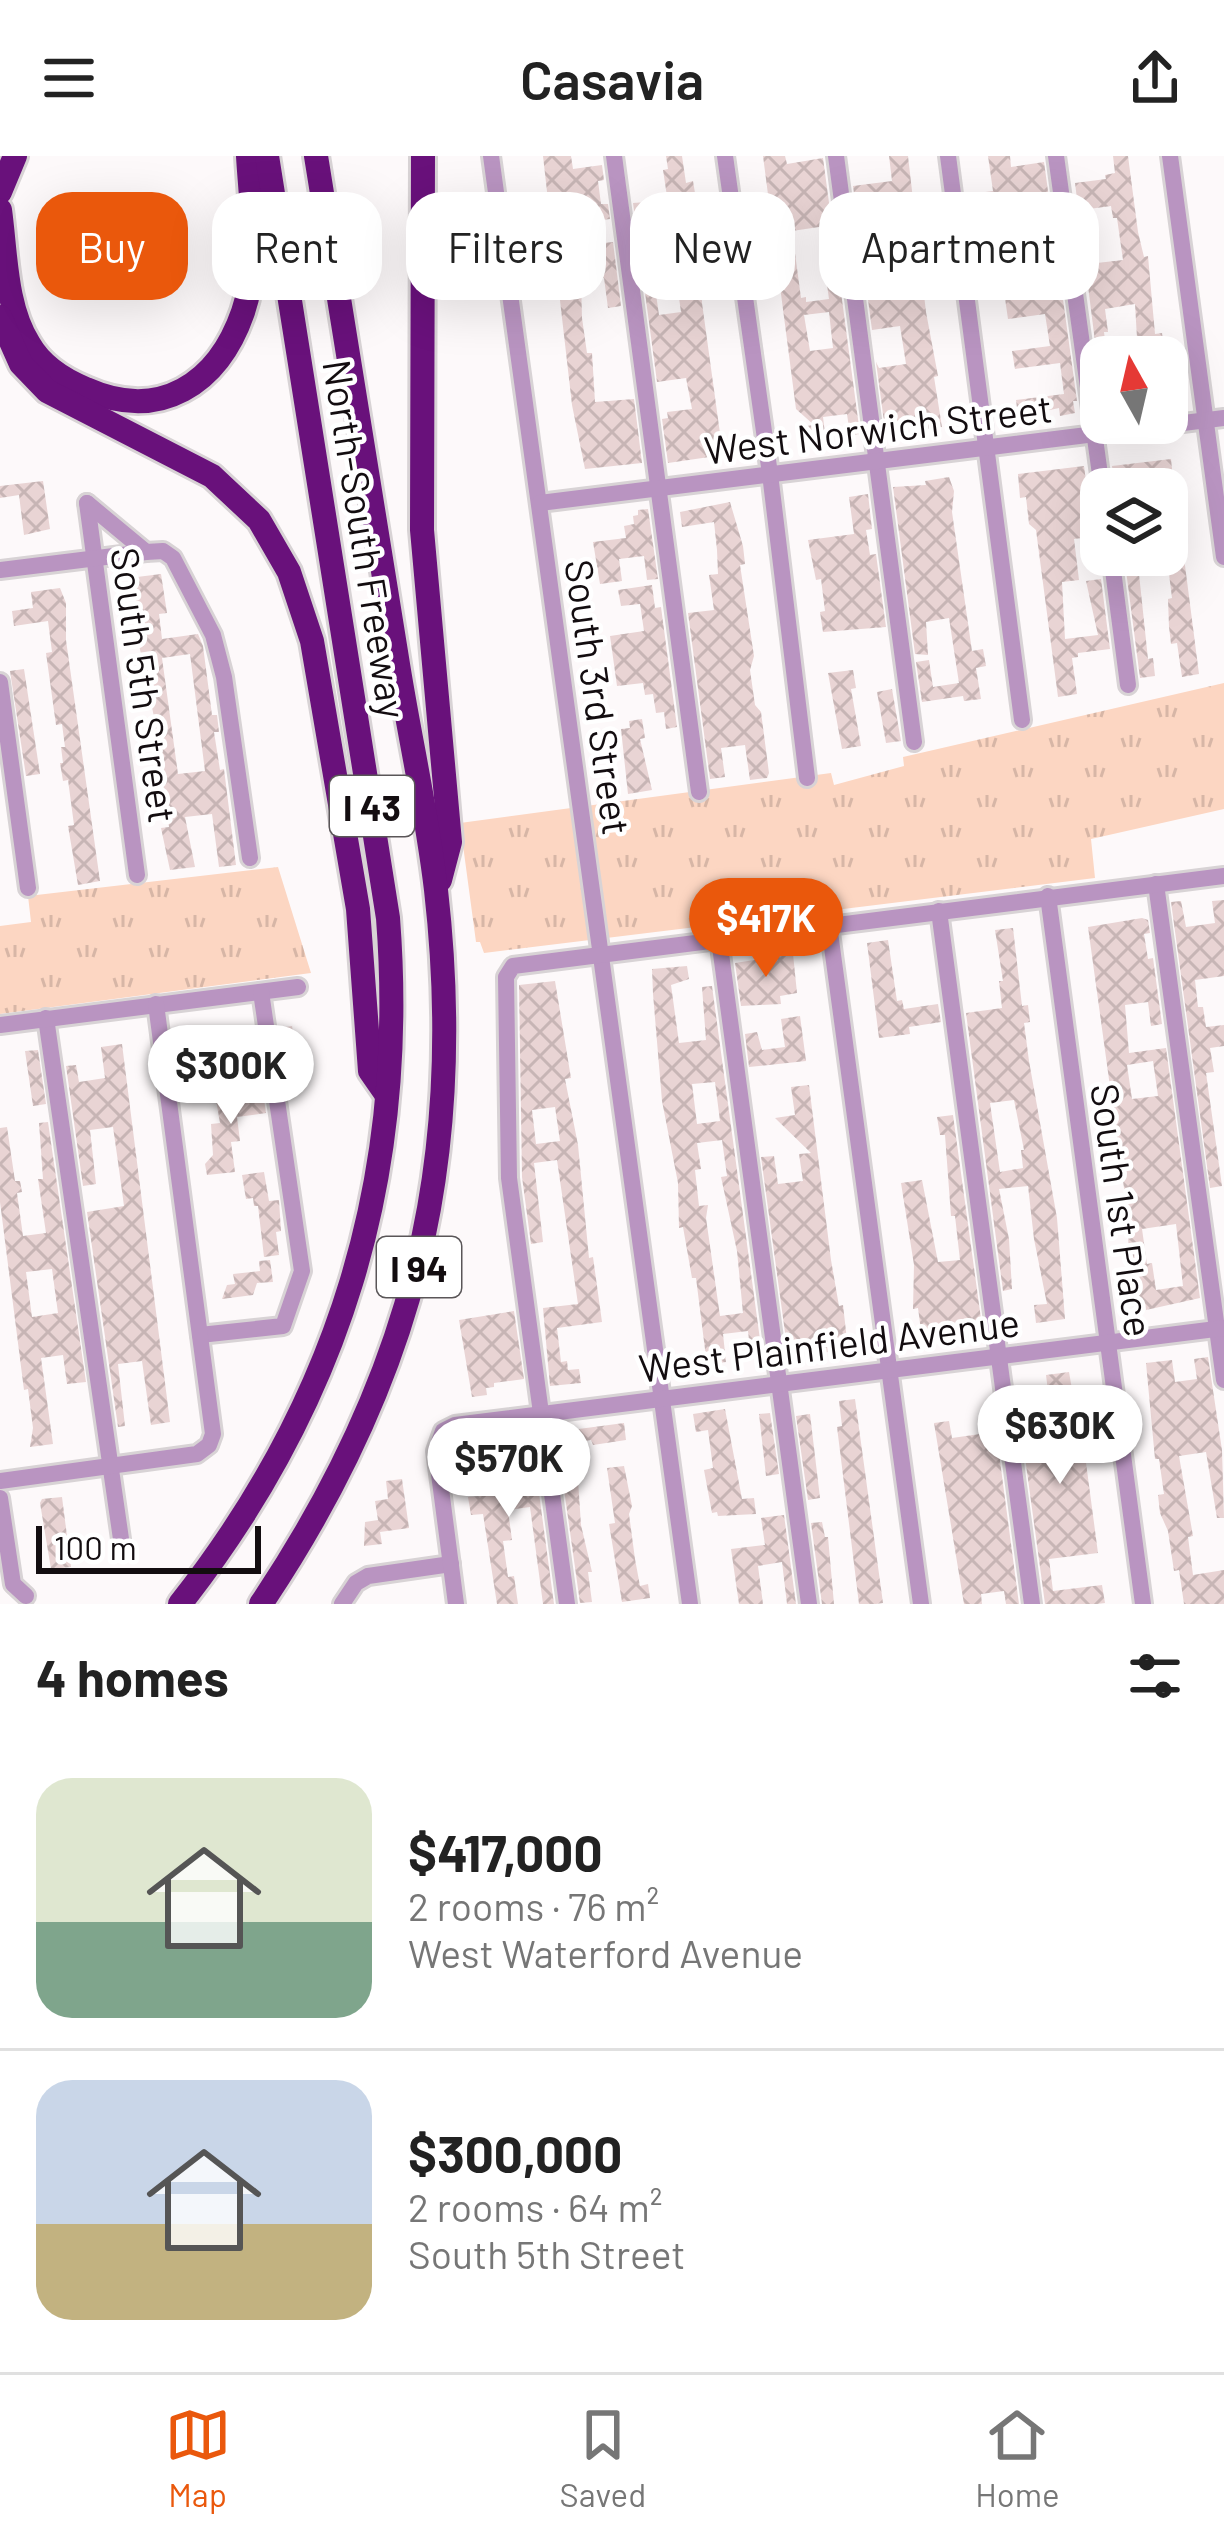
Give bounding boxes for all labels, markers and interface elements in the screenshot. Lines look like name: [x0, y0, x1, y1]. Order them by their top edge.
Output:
icon: menu: [36, 45, 102, 111]
icon: share: [1122, 45, 1188, 111]
text: Casavia: [520, 46, 704, 111]
chip: Buy: [36, 192, 188, 300]
chip: Rent: [212, 192, 382, 300]
chip: Filters: [406, 192, 606, 300]
chip: New: [630, 192, 795, 300]
chip: Apartment: [819, 192, 1099, 300]
north arrow: [1080, 336, 1188, 444]
map controls: [1080, 336, 1188, 576]
street label: North-South Freeway: [314, 356, 418, 722]
street label: West Norwich Street: [701, 383, 1055, 473]
button: layers: [1080, 468, 1188, 576]
street label: South 5th Street: [102, 544, 188, 826]
street label: South 3rd Street: [556, 556, 642, 838]
road number: I 43: [330, 776, 414, 836]
pin: $417K: [682, 878, 850, 980]
text: $417K: [716, 893, 816, 940]
pin: $300K: [147, 1025, 315, 1127]
text: $300K: [175, 1040, 287, 1087]
street label: South 1st Place: [1082, 1080, 1164, 1340]
road number: I 94: [377, 1237, 461, 1297]
street label: West Plainfield Avenue: [636, 1297, 1022, 1391]
pin: $630K: [976, 1385, 1144, 1487]
text: $630K: [1005, 1400, 1115, 1447]
pin: $570K: [425, 1418, 593, 1520]
text: $570K: [454, 1433, 564, 1480]
scale bar: [36, 1520, 261, 1573]
text: 100 m: [54, 1527, 137, 1567]
icon: filters: [1122, 1643, 1188, 1709]
text: 4 homes: [36, 1646, 229, 1707]
text: $417,000: [408, 1821, 603, 1882]
icon: home: [132, 1826, 276, 1970]
text: 2 rooms · 76 m²: [408, 1882, 659, 1929]
text: West Waterford Avenue: [408, 1929, 803, 1976]
text: $300,000: [408, 2122, 622, 2183]
icon: home: [132, 2128, 276, 2272]
text: 2 rooms · 64 m²: [408, 2183, 662, 2230]
text: South 5th Street: [408, 2230, 686, 2277]
tab: Map: [165, 2402, 231, 2514]
tab: Saved: [560, 2402, 646, 2514]
tab: Home: [975, 2402, 1059, 2514]

